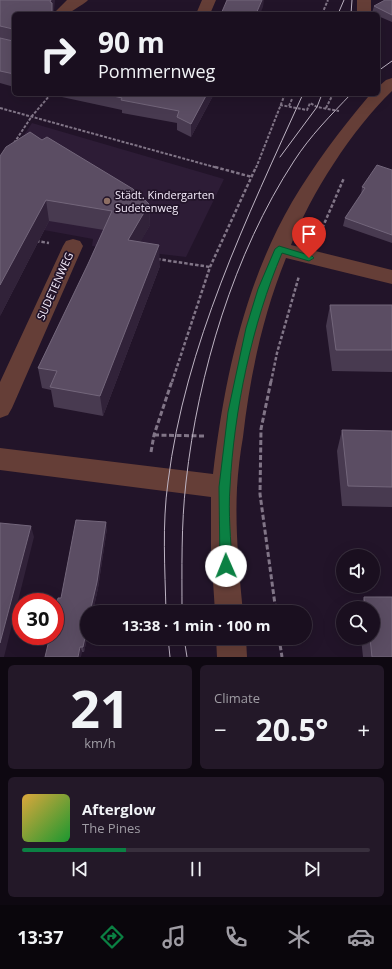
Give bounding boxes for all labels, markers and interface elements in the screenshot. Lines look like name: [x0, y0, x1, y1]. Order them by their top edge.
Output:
text: 90 m: [98, 23, 165, 61]
icon: right: [32, 28, 84, 80]
text: Pommernweg: [98, 59, 215, 83]
place label: Städt. Kindergarten Sudetenweg: [115, 187, 215, 215]
marker: Städt. Kindergarten Sudetenweg: [102, 196, 112, 206]
pin: [292, 217, 326, 258]
icon: arrive: [298, 223, 320, 245]
street label: SUDETENWEG: [33, 249, 76, 322]
position arrow: [205, 545, 247, 587]
map controls: [336, 549, 380, 645]
button: sound: [336, 549, 380, 593]
speed limit sign: 30: [12, 593, 64, 645]
button: search: [336, 601, 380, 645]
text: 13:38 · 1 min · 100 m: [122, 615, 270, 635]
text: 21: [70, 672, 130, 743]
text: Climate: [214, 689, 260, 707]
text: 20.5°: [256, 709, 328, 750]
text: −: [214, 714, 227, 744]
text: +: [357, 714, 370, 744]
text: km/h: [84, 734, 116, 752]
text: Afterglow: [82, 799, 156, 819]
text: The Pines: [82, 819, 140, 837]
icon: previous: [69, 858, 91, 880]
icon: pause: [185, 858, 207, 880]
icon: next: [301, 858, 323, 880]
icon: directions: [98, 923, 126, 951]
icon: music: [160, 923, 188, 951]
icon: phone: [222, 923, 250, 951]
icon: climate: [285, 923, 313, 951]
icon: car: [347, 923, 375, 951]
text: 13:37: [17, 925, 63, 949]

